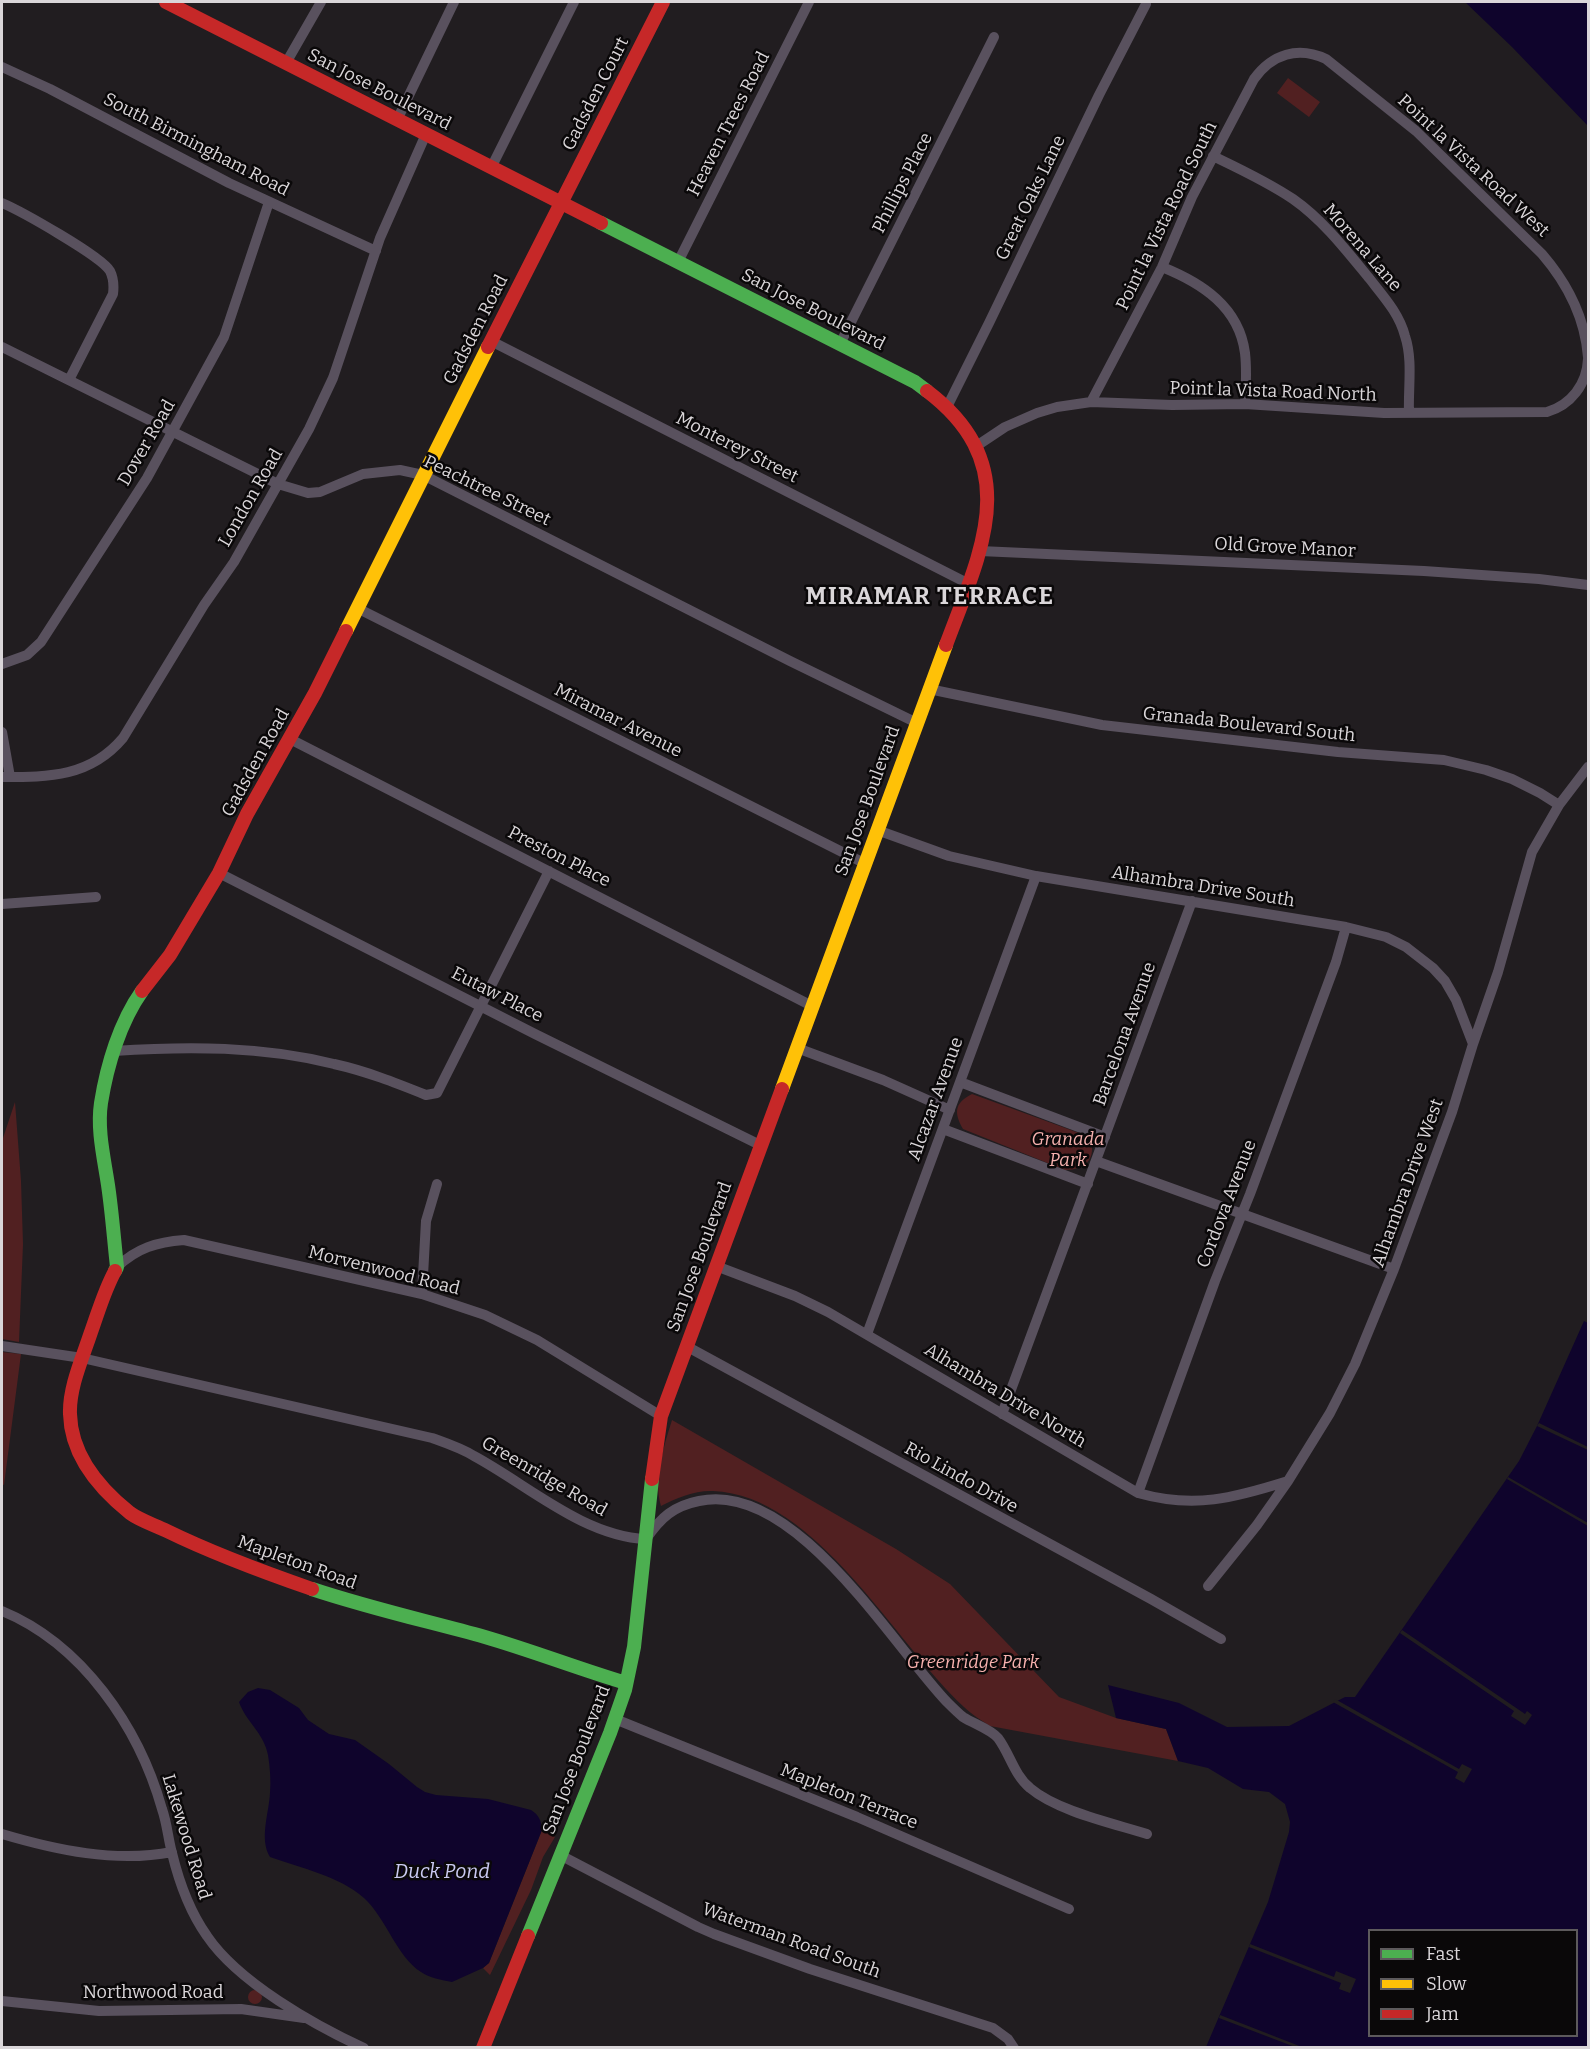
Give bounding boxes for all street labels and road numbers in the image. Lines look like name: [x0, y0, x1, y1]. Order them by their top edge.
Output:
street label: Gadsden Court: [558, 34, 634, 154]
street label: San Jose Boulevard: [304, 44, 454, 136]
street label: Heaven Trees Road: [683, 48, 775, 200]
street label: South Birmingham Road: [100, 89, 292, 201]
street label: Point la Vista Road West: [1393, 90, 1553, 242]
street label: Point la Vista Road South: [1112, 118, 1222, 314]
street label: Phillips Place: [868, 129, 938, 237]
street label: Great Oaks Lane: [991, 132, 1071, 264]
street label: Morena Lane: [1318, 200, 1406, 296]
street label: San Jose Boulevard: [738, 264, 888, 356]
street label: Gadsden Road: [439, 272, 513, 388]
street label: Point la Vista Road North: [1169, 378, 1377, 406]
street label: Dover Road: [114, 396, 180, 490]
street label: Monterey Street: [672, 408, 802, 488]
street label: London Road: [214, 445, 288, 551]
street label: Peachtree Street: [420, 451, 554, 531]
street label: Old Grove Manor: [1214, 534, 1356, 562]
street label: Miramar Avenue: [551, 679, 685, 763]
street label: Granada Boulevard South: [1142, 703, 1356, 747]
street label: Gadsden Road: [217, 705, 295, 821]
street label: San Jose Boulevard: [831, 723, 905, 879]
street label: Preston Place: [504, 822, 614, 892]
street label: Alhambra Drive South: [1110, 862, 1296, 912]
street label: Barcelona Avenue: [1089, 959, 1161, 1109]
street label: Eutaw Place: [448, 963, 546, 1027]
street label: Alcazar Avenue: [904, 1034, 968, 1164]
street label: Alhambra Drive West: [1368, 1096, 1448, 1270]
street label: Cordova Avenue: [1193, 1137, 1261, 1271]
street label: San Jose Boulevard: [663, 1179, 737, 1335]
street label: Morvenwood Road: [306, 1242, 462, 1300]
street label: Alhambra Drive North: [920, 1339, 1090, 1453]
street label: Greenridge Road: [477, 1432, 611, 1522]
street label: Rio Lindo Drive: [901, 1438, 1021, 1518]
street label: Mapleton Road: [234, 1531, 360, 1595]
street label: San Jose Boulevard: [539, 1682, 615, 1838]
street label: Mapleton Terrace: [777, 1760, 921, 1834]
street label: Lakewood Road: [157, 1772, 215, 1902]
street label: Waterman Road South: [699, 1899, 883, 1983]
street label: Northwood Road: [83, 1982, 223, 2004]

